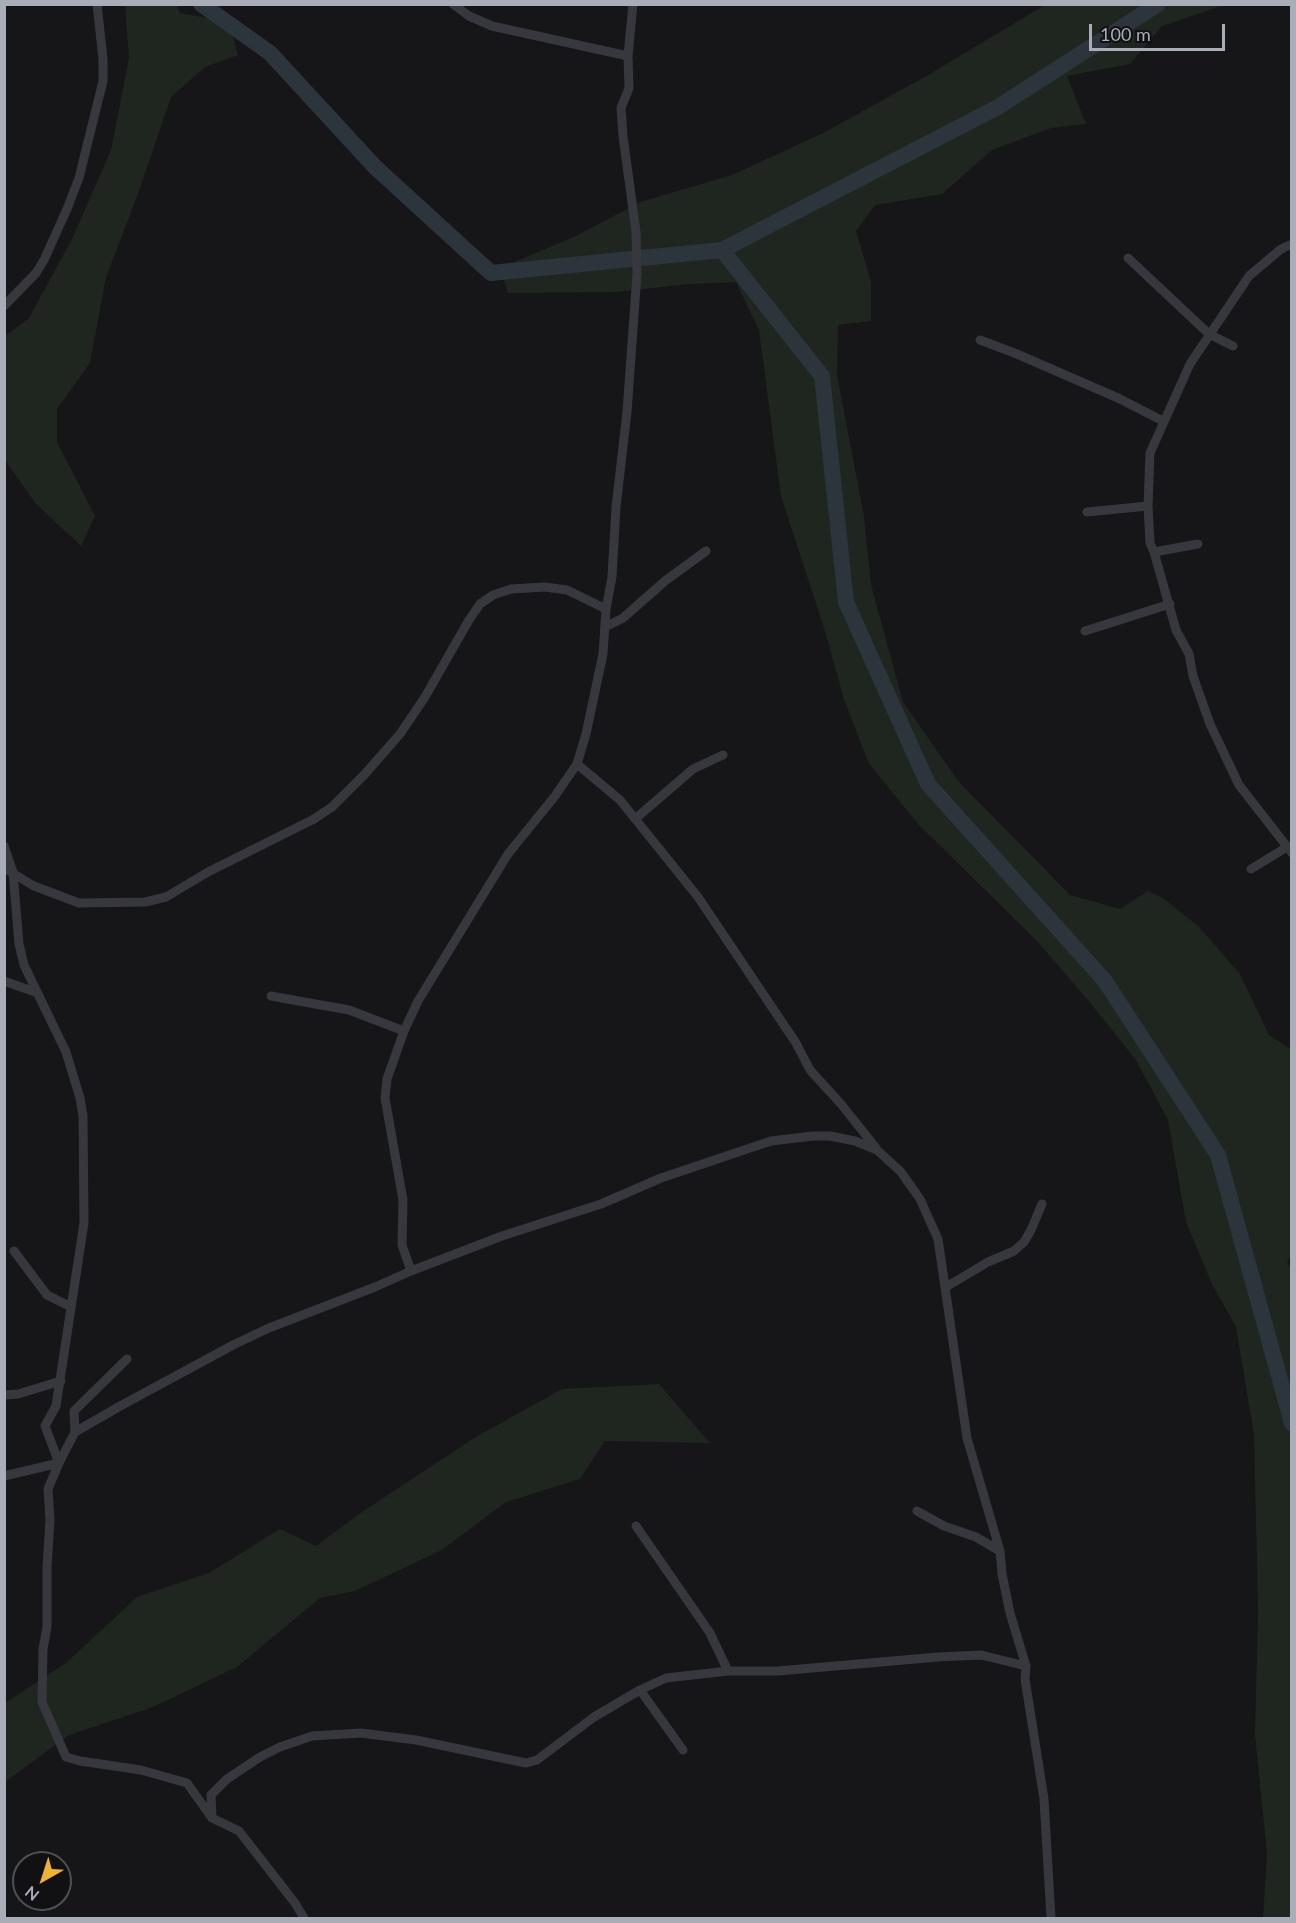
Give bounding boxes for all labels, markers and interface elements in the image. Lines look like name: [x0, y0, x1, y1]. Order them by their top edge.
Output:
scale bar: [1092, 12, 1228, 50]
text: 100 m: [1100, 23, 1151, 45]
north arrow: [12, 1851, 72, 1911]
text: N: [21, 1883, 42, 1905]

